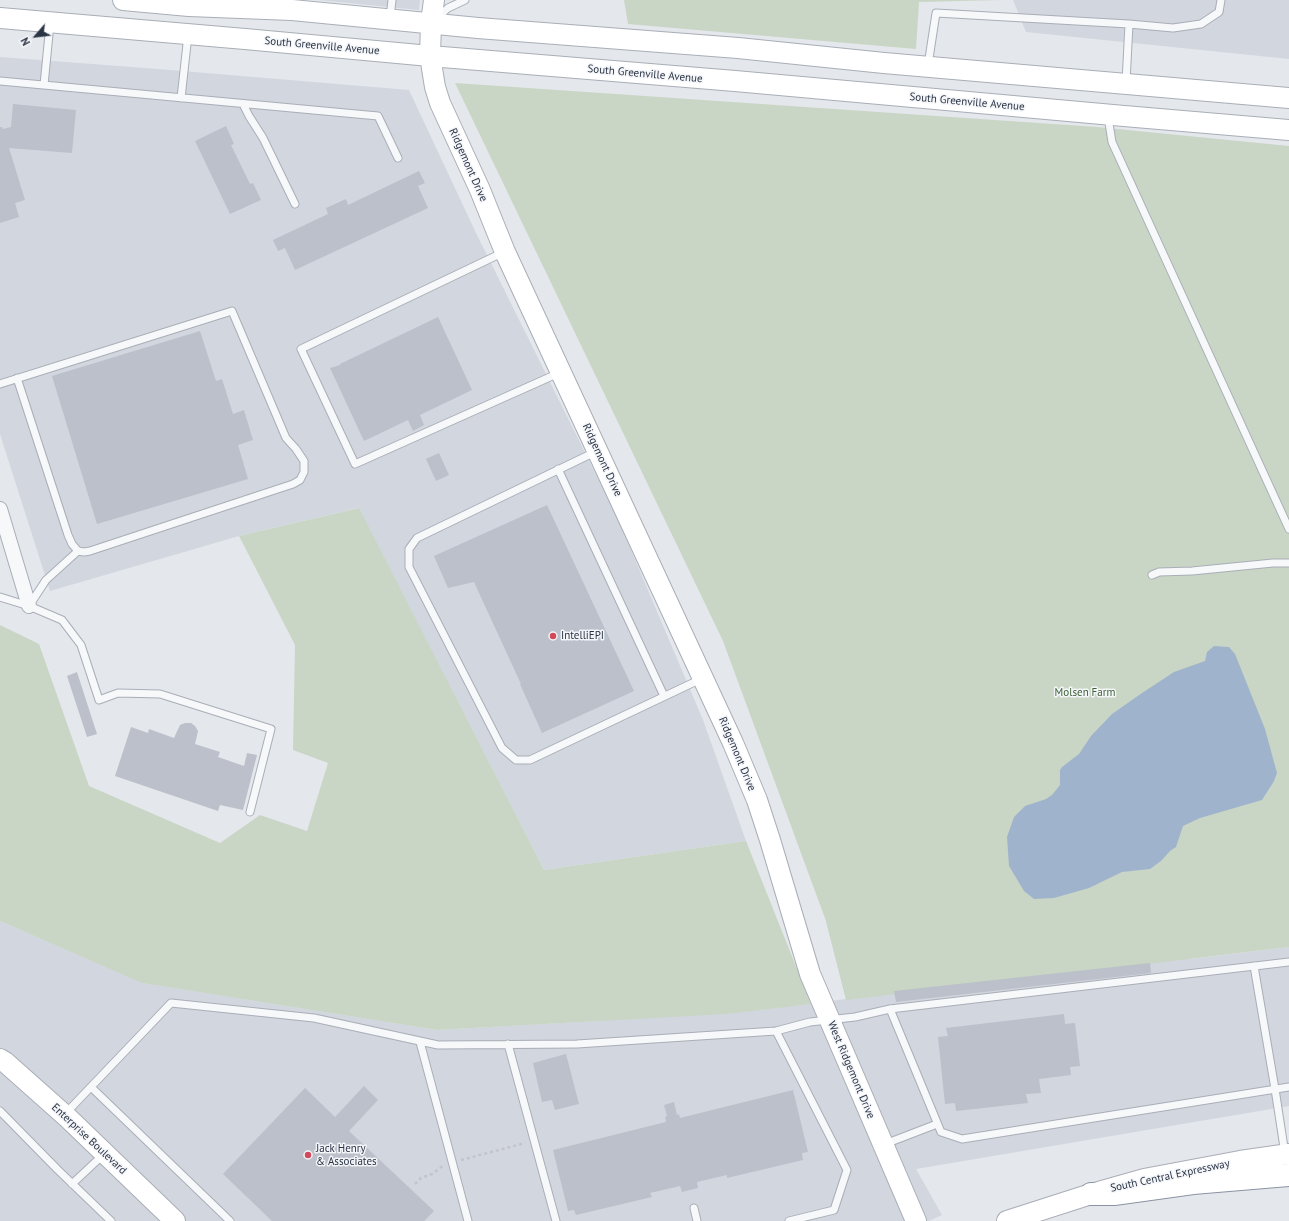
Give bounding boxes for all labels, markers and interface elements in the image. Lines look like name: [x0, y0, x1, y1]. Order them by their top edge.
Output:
north arrow: [16, 16, 56, 56]
street label: South Greenville Avenue: [264, 34, 380, 58]
text: N: [18, 35, 33, 48]
street label: South Greenville Avenue: [587, 62, 703, 86]
street label: South Greenville Avenue: [909, 90, 1025, 114]
street label: Ridgemont Drive: [446, 126, 490, 204]
street label: Ridgemont Drive: [579, 421, 625, 499]
place label: IntelliEPI: [561, 629, 604, 643]
marker: IntelliEPI: [548, 631, 558, 641]
park label: Molsen Farm: [1055, 686, 1115, 700]
street label: Ridgemont Drive: [715, 715, 759, 793]
street label: West Ridgemont Drive: [824, 1019, 878, 1121]
street label: Enterprise Boulevard: [49, 1101, 129, 1177]
place label: Jack Henry & Associates: [316, 1142, 377, 1168]
marker: Jack Henry & Associates: [303, 1150, 313, 1160]
street label: South Central Expressway: [1109, 1157, 1231, 1195]

